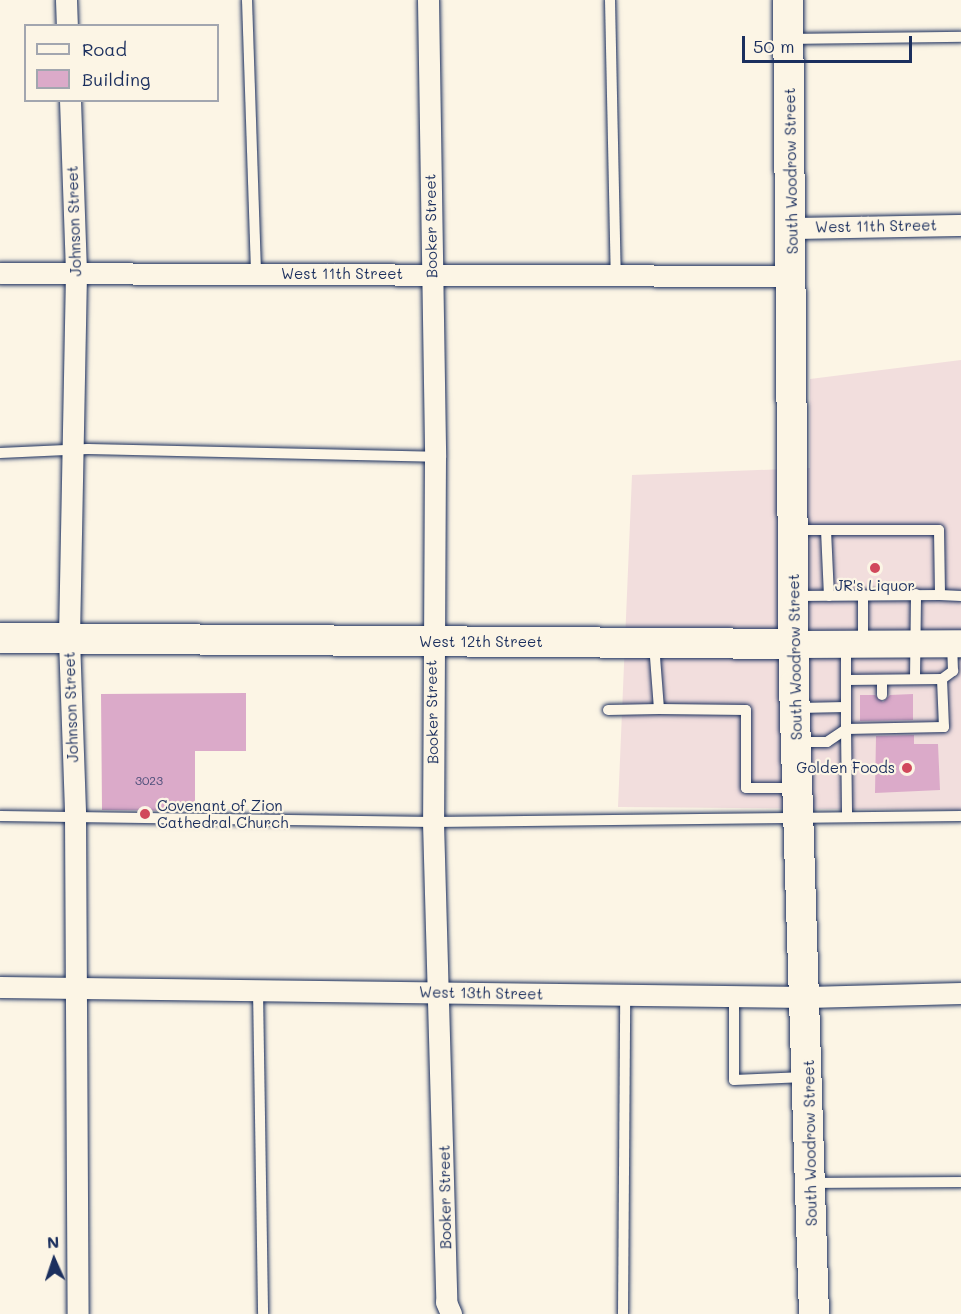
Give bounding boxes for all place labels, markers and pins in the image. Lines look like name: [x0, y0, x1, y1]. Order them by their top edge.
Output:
marker: JR's Liquor: [868, 561, 882, 575]
place label: JR's Liquor: [835, 577, 915, 595]
place label: Golden Foods: [796, 759, 895, 777]
marker: Golden Foods: [900, 761, 914, 775]
place label: Covenant of Zion Cathedral Church: [157, 796, 289, 831]
marker: Covenant of Zion Cathedral Church: [138, 807, 152, 821]

